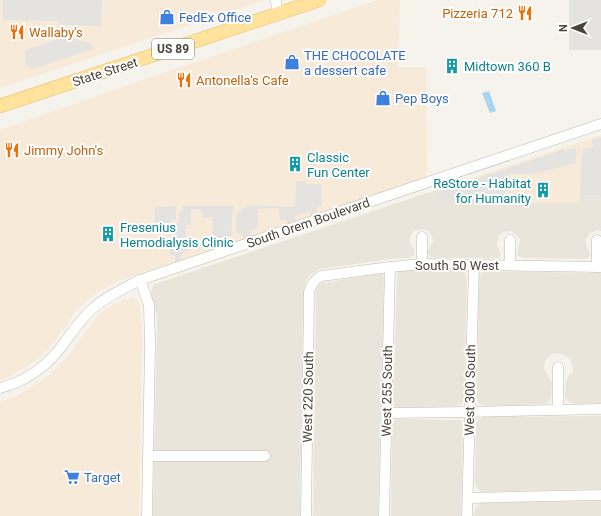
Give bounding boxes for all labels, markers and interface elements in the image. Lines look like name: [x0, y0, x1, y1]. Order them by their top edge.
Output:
restaurant icon: Pizzeria 712: [516, 4, 534, 22]
place label: Pizzeria 712: [442, 6, 513, 21]
shop icon: FedEx Office: [158, 8, 176, 26]
north arrow: [553, 8, 593, 48]
place label: FedEx Office: [179, 10, 251, 25]
restaurant icon: Wallaby's: [8, 23, 26, 41]
text: N: [557, 24, 570, 32]
place label: Wallaby's: [29, 25, 83, 40]
road number: US 89: [152, 39, 194, 59]
place label: THE CHOCOLATE a dessert cafe: [304, 48, 406, 78]
shop icon: THE CHOCOLATE a dessert cafe: [283, 53, 301, 71]
street label: State Street: [70, 54, 140, 90]
building icon: Midtown 360 B: [443, 57, 461, 75]
place label: Midtown 360 B: [464, 59, 551, 74]
restaurant icon: Antonella's Cafe: [175, 71, 193, 89]
place label: Antonella's Cafe: [196, 73, 289, 88]
shop icon: Pep Boys: [374, 89, 392, 107]
place label: Pep Boys: [395, 91, 449, 106]
restaurant icon: Jimmy John's: [3, 141, 21, 159]
place label: Jimmy John's: [24, 143, 104, 158]
place label: Classic Fun Center: [307, 150, 370, 180]
building icon: Classic Fun Center: [286, 155, 304, 173]
place label: ReStore - Habitat for Humanity: [433, 176, 531, 206]
building icon: ReStore - Habitat for Humanity: [534, 181, 552, 199]
street label: South Orem Boulevard: [244, 195, 372, 251]
place label: Fresenius Hemodialysis Clinic: [120, 220, 234, 250]
building icon: Fresenius Hemodialysis Clinic: [99, 225, 117, 243]
street label: South 50 West: [415, 258, 499, 273]
street label: West 300 South: [462, 344, 478, 436]
street label: West 255 South: [379, 345, 395, 437]
street label: West 220 South: [300, 351, 316, 443]
supermarket icon: Target: [63, 468, 81, 486]
place label: Target: [84, 470, 121, 485]

